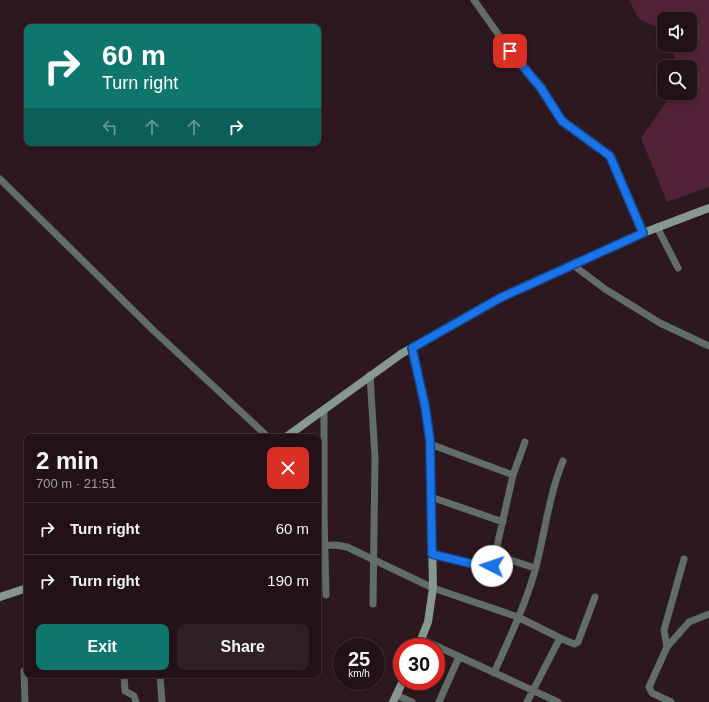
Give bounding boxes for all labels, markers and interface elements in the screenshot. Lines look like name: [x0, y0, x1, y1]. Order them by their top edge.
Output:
map controls: [657, 12, 697, 100]
button: sound: [657, 12, 697, 52]
pin: [493, 34, 527, 68]
icon: right: [36, 40, 88, 92]
text: 60 m: [102, 40, 166, 71]
icon: arrive: [499, 40, 521, 62]
button: search: [657, 60, 697, 100]
text: Turn right: [102, 73, 178, 93]
icon: left: [99, 116, 121, 138]
icon: ahead: [141, 116, 163, 138]
icon: ahead: [183, 116, 205, 138]
icon: right: [225, 116, 247, 138]
text: 2 min: [36, 447, 99, 474]
button: close: [267, 447, 309, 489]
text: 700 m · 21:51: [36, 476, 116, 491]
icon: right: [36, 518, 58, 540]
text: Turn right: [70, 520, 140, 537]
text: 60 m: [276, 520, 309, 537]
position arrow: [471, 545, 513, 587]
icon: right: [36, 570, 58, 592]
text: Turn right: [70, 572, 140, 589]
text: 190 m: [267, 572, 309, 589]
button: Exit: [36, 624, 169, 670]
button: Share: [177, 624, 309, 670]
speed limit sign: 30: [393, 638, 445, 690]
text: 25: [348, 648, 370, 670]
text: km/h: [348, 668, 370, 679]

